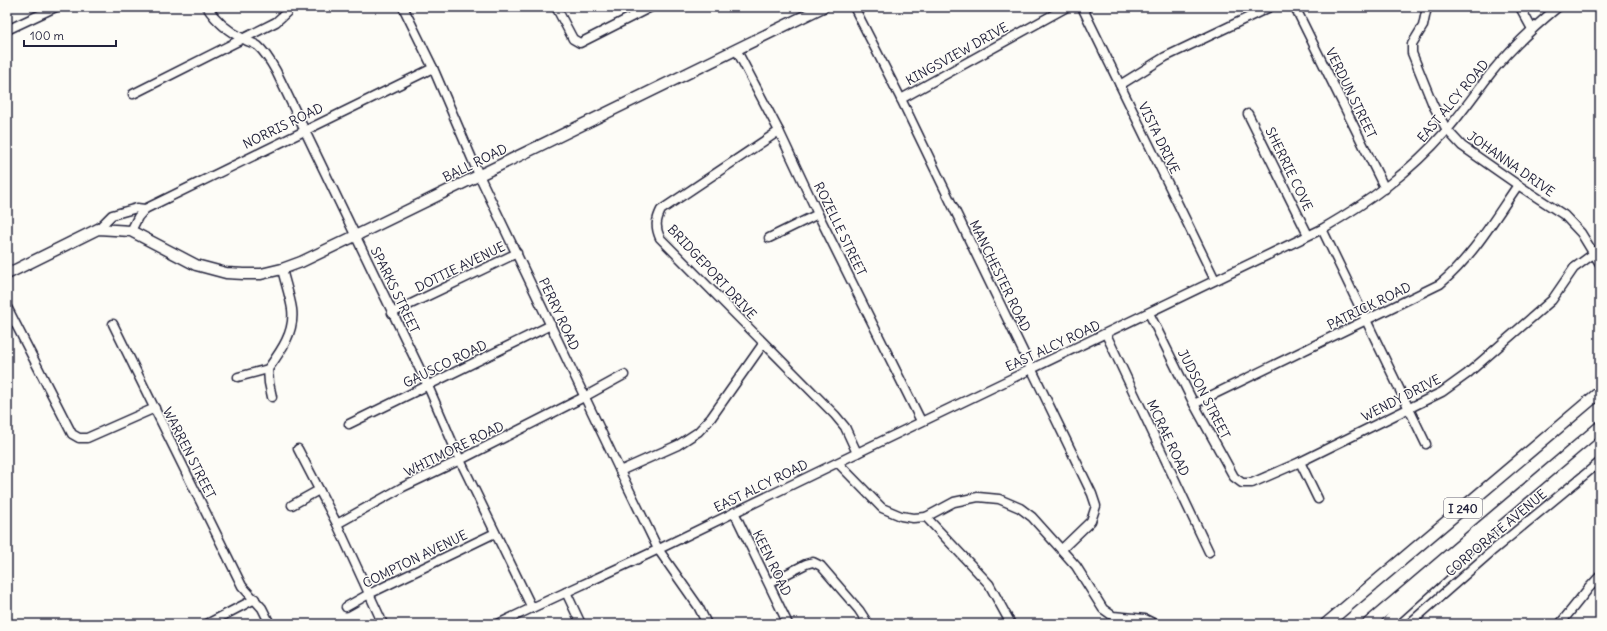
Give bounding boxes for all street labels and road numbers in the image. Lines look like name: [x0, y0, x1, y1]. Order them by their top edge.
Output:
street label: KINGSVIEW DRIVE: [903, 19, 1012, 89]
street label: VERDUN STREET: [1322, 45, 1380, 141]
street label: EAST ALCY ROAD: [1413, 56, 1493, 146]
street label: NORRIS ROAD: [240, 99, 326, 153]
street label: VISTA DRIVE: [1134, 99, 1184, 177]
street label: SHERRIE COVE: [1261, 124, 1317, 214]
street label: JOHANNA DRIVE: [1464, 128, 1558, 201]
street label: BALL ROAD: [440, 140, 510, 186]
street label: ROZELLE STREET: [810, 179, 870, 279]
street label: MANCHESTER ROAD: [966, 217, 1034, 335]
street label: BRIDGEPORT DRIVE: [664, 221, 761, 323]
street label: DOTTIE AVENUE: [412, 238, 508, 296]
street label: SPARKS STREET: [367, 244, 423, 336]
street label: PERRY ROAD: [535, 275, 583, 353]
street label: PATRICK ROAD: [1324, 278, 1414, 334]
street label: EAST ALCY ROAD: [1003, 317, 1103, 375]
street label: GAUSCO ROAD: [400, 336, 490, 392]
street label: JUDSON STREET: [1174, 346, 1234, 442]
street label: WENDY DRIVE: [1359, 371, 1444, 425]
street label: MCRAE ROAD: [1143, 397, 1193, 479]
street label: WARREN STREET: [159, 404, 219, 502]
street label: WHITMORE ROAD: [401, 417, 507, 481]
street label: EAST ALCY ROAD: [711, 456, 811, 516]
street label: CORPORATE AVENUE: [1442, 485, 1550, 580]
road number: I 240: [1444, 498, 1482, 518]
street label: COMPTON AVENUE: [360, 526, 471, 592]
street label: KEEN ROAD: [749, 527, 795, 599]

